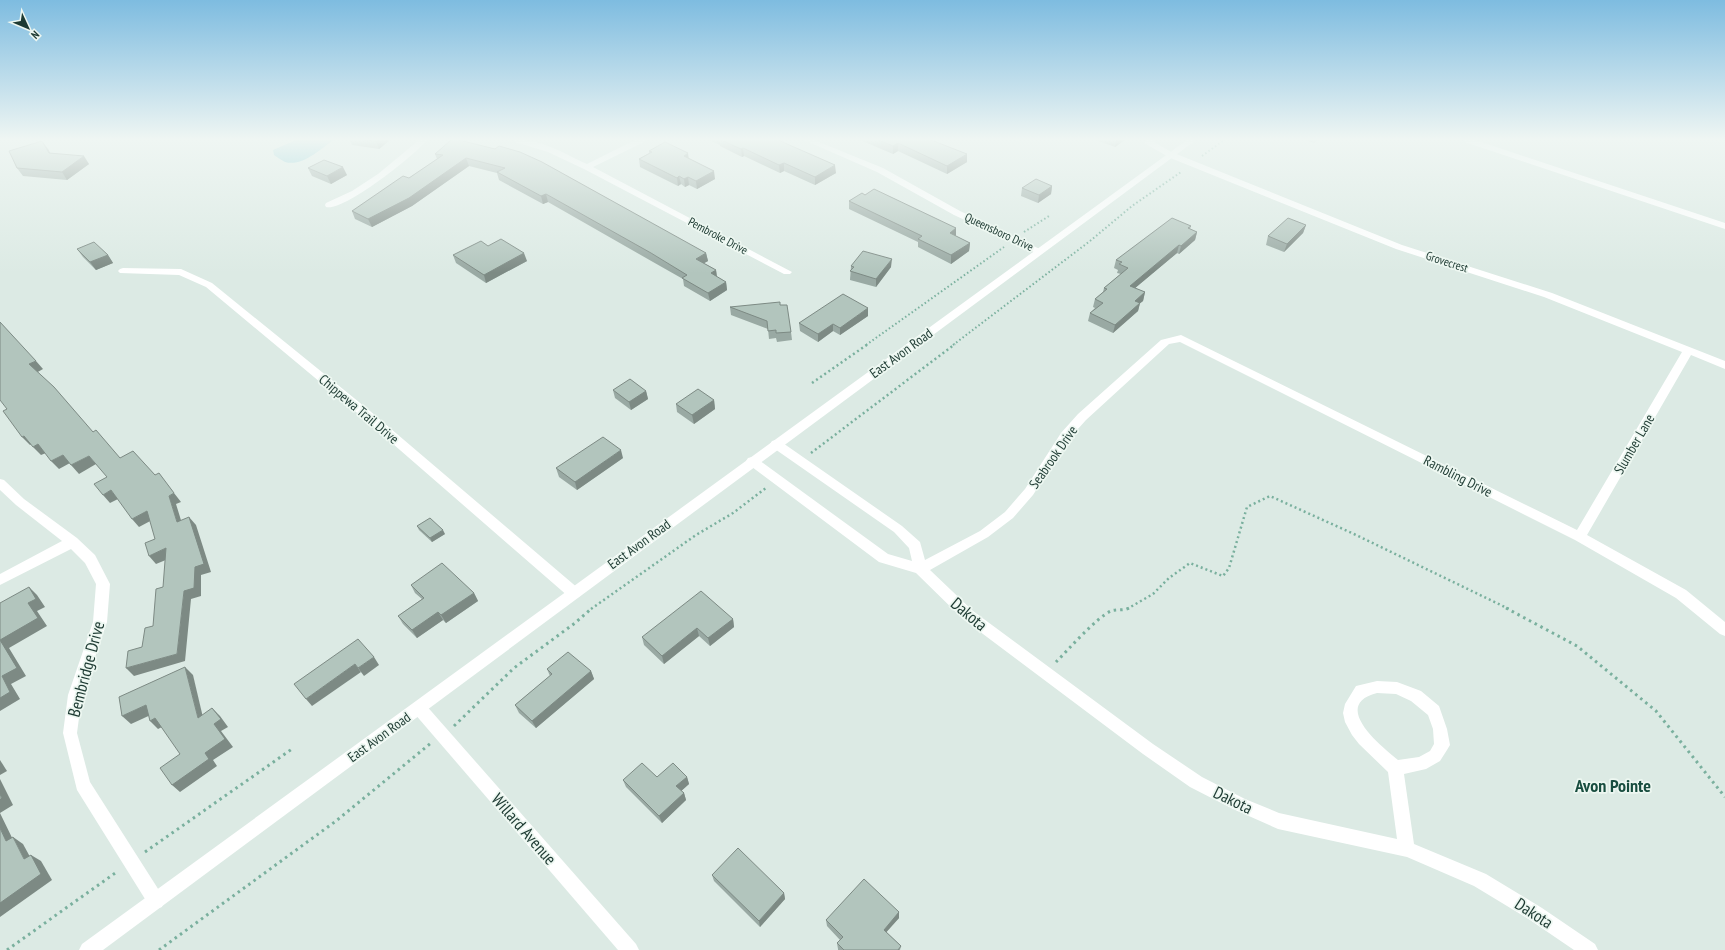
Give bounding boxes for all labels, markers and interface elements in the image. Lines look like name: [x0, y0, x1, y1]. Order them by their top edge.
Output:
north arrow: [8, 8, 48, 48]
text: N: [28, 28, 42, 42]
street label: Queensboro Drive: [962, 209, 1036, 254]
street label: Pembroke Drive: [686, 214, 751, 258]
street label: Grovecrest: [1424, 248, 1471, 276]
street label: East Avon Road: [866, 324, 936, 382]
street label: Chippewa Trail Drive: [315, 370, 403, 448]
street label: Slumber Lane: [1610, 411, 1658, 477]
street label: Seabrook Drive: [1025, 422, 1081, 492]
street label: Rambling Drive: [1421, 451, 1495, 501]
street label: East Avon Road: [604, 515, 674, 573]
street label: Dakota: [946, 592, 992, 636]
street label: Bembridge Drive: [63, 619, 109, 719]
street label: East Avon Road: [344, 708, 414, 766]
district label: Avon Pointe: [1574, 774, 1651, 797]
street label: Dakota: [1210, 781, 1256, 819]
street label: Willard Avenue: [487, 789, 561, 869]
street label: Dakota: [1511, 893, 1557, 933]

